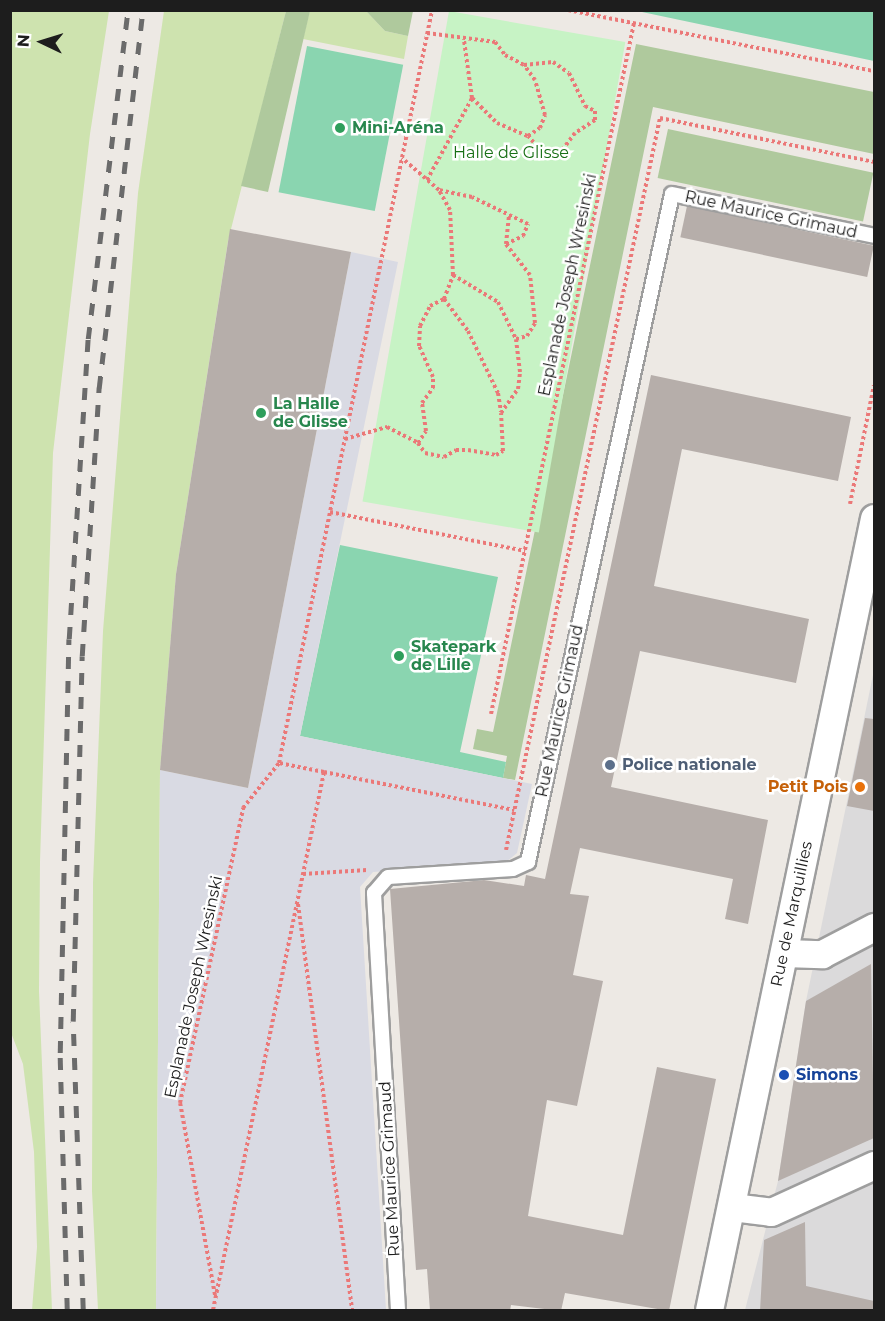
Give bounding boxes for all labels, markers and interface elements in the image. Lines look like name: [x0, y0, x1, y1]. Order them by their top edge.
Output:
north arrow: [12, 12, 72, 72]
text: N: [14, 34, 33, 48]
place label: Mini-Aréna: [352, 118, 444, 138]
marker: Mini-Aréna: [333, 121, 347, 135]
park label: Halle de Glisse: [453, 143, 569, 163]
street label: Esplanade Joseph Wresinski: [535, 172, 601, 398]
street label: Rue Maurice Grimaud: [683, 187, 859, 243]
place label: La Halle de Glisse: [273, 394, 348, 432]
marker: La Halle de Glisse: [254, 406, 268, 420]
street label: Rue Maurice Grimaud: [532, 623, 588, 799]
place label: Skatepark de Lille: [411, 637, 496, 675]
marker: Skatepark de Lille: [392, 649, 406, 663]
place label: Police nationale: [622, 755, 757, 775]
marker: Police nationale: [603, 758, 617, 772]
place label: Petit Pois: [768, 777, 848, 797]
marker: Petit Pois: [853, 780, 867, 794]
street label: Rue de Marquillies: [767, 840, 817, 988]
street label: Esplanade Joseph Wresinski: [161, 874, 227, 1100]
place label: Simons: [796, 1065, 858, 1085]
marker: Simons: [777, 1068, 791, 1082]
street label: Rue Maurice Grimaud: [376, 1081, 404, 1257]

